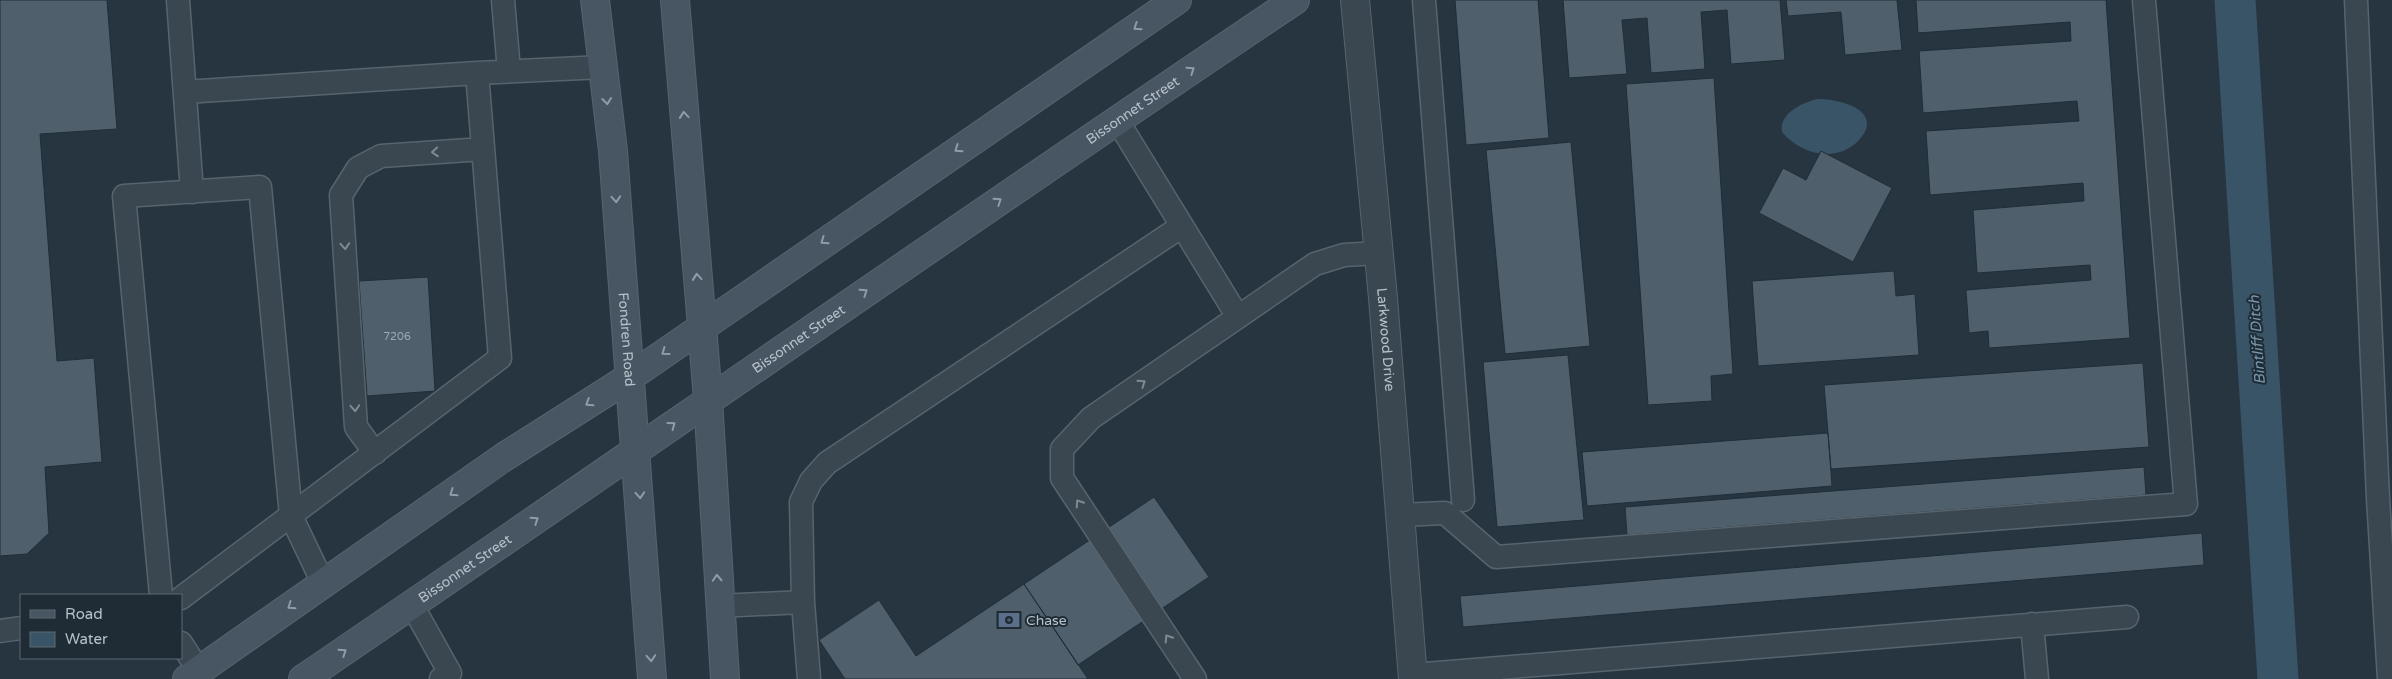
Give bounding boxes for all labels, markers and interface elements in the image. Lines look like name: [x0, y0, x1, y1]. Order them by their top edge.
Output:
one-way arrow: [1133, 21, 1143, 30]
one-way arrow: [1185, 67, 1194, 76]
street label: Bissonnet Street: [1083, 72, 1183, 148]
one-way arrow: [601, 97, 612, 105]
one-way arrow: [679, 111, 690, 119]
one-way arrow: [954, 143, 964, 152]
one-way arrow: [430, 146, 438, 157]
one-way arrow: [610, 195, 621, 203]
one-way arrow: [992, 198, 1002, 207]
one-way arrow: [820, 235, 830, 244]
one-way arrow: [339, 242, 350, 250]
one-way arrow: [692, 273, 703, 281]
street label: Larkwood Drive: [1373, 287, 1398, 392]
one-way arrow: [859, 289, 868, 299]
street label: Fondren Road: [614, 292, 638, 387]
water label: Bintliff Ditch: [2245, 294, 2269, 385]
street label: Bissonnet Street: [749, 301, 849, 377]
house number: 7206: [383, 330, 411, 343]
one-way arrow: [662, 346, 671, 354]
one-way arrow: [1136, 380, 1146, 389]
one-way arrow: [585, 397, 594, 407]
one-way arrow: [349, 404, 360, 412]
one-way arrow: [666, 422, 676, 431]
one-way arrow: [449, 487, 459, 496]
one-way arrow: [634, 492, 645, 500]
one-way arrow: [1075, 499, 1085, 508]
one-way arrow: [529, 517, 539, 526]
street label: Bissonnet Street: [415, 530, 515, 607]
one-way arrow: [712, 574, 723, 582]
legend: [20, 594, 182, 659]
one-way arrow: [287, 600, 297, 609]
text: Road: [65, 605, 103, 623]
bank icon: Chase: [996, 607, 1022, 633]
place label: Chase: [1026, 612, 1067, 629]
text: Water: [65, 630, 108, 648]
one-way arrow: [1165, 635, 1174, 644]
one-way arrow: [338, 648, 347, 658]
one-way arrow: [645, 654, 656, 662]

